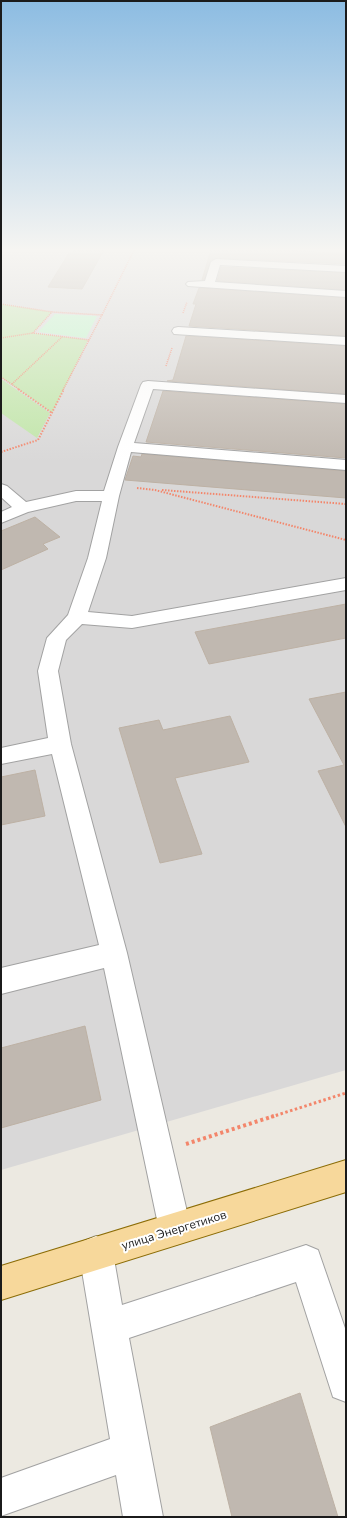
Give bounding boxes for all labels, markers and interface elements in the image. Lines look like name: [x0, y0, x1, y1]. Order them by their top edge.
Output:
street label: улица Энергетиков: [120, 1206, 229, 1254]

